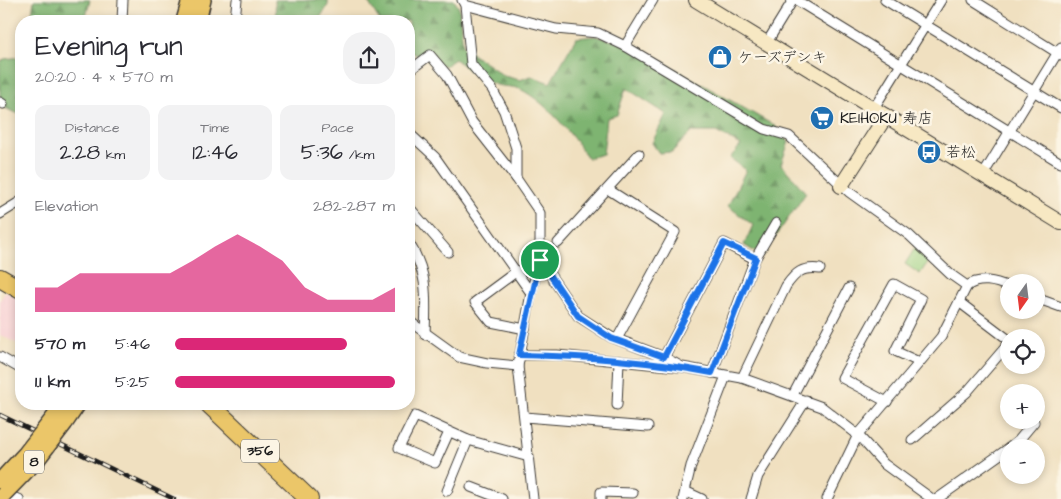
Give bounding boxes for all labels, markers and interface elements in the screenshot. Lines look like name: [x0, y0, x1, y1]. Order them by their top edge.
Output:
text: Evening run: [35, 27, 183, 66]
button: share: [343, 32, 395, 84]
shop icon: ケーズデンキ: [707, 44, 733, 70]
place label: ケーズデンキ: [738, 47, 827, 68]
text: 20:20 · 4 × 570 m: [35, 66, 173, 88]
supermarket icon: KEIHOKU 寿店: [809, 105, 835, 131]
place label: KEIHOKU 寿店: [840, 108, 933, 129]
text: Distance: [65, 118, 120, 138]
text: Time: [200, 118, 230, 138]
text: Pace: [321, 118, 354, 138]
text: 2.28: [59, 138, 100, 167]
text: 12:46: [192, 138, 238, 167]
text: 5:36: [301, 138, 343, 167]
bus stop icon: 若松: [916, 139, 942, 165]
place label: 若松: [946, 142, 976, 163]
text: km: [100, 145, 125, 165]
text: /km: [343, 145, 375, 165]
text: Elevation: [35, 195, 98, 217]
text: 282–287 m: [313, 195, 395, 217]
pin: [519, 239, 561, 281]
icon: arrive: [526, 246, 554, 274]
north arrow: [1000, 274, 1045, 319]
map controls: [1000, 274, 1045, 484]
button: locate: [1000, 329, 1045, 374]
text: 570 m: [35, 333, 85, 355]
text: 5:46: [115, 333, 150, 355]
text: 1.1 km: [35, 371, 70, 393]
text: 5:25: [115, 371, 149, 393]
button: +: [1000, 384, 1045, 429]
button: −: [1000, 439, 1045, 484]
road number: 356: [241, 440, 279, 462]
road number: 8: [24, 451, 44, 474]

